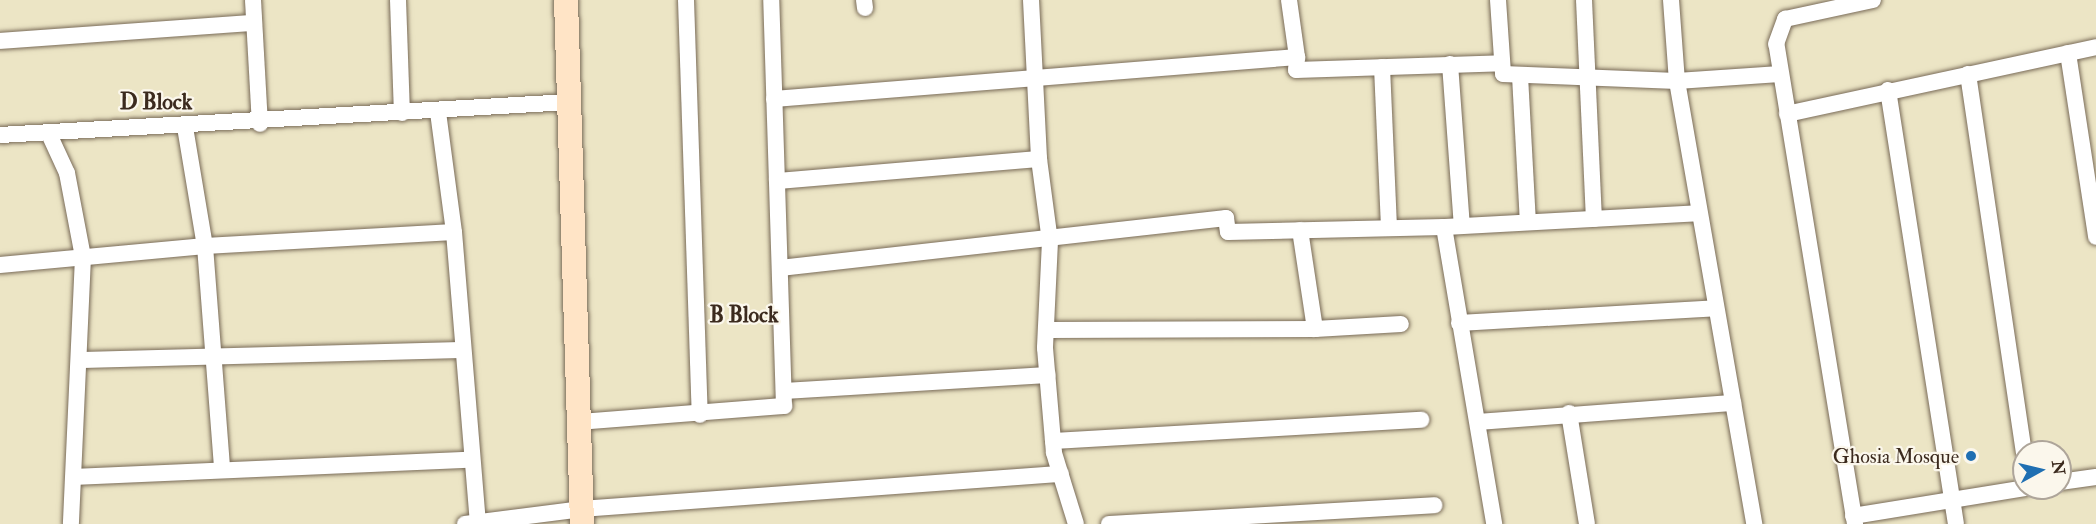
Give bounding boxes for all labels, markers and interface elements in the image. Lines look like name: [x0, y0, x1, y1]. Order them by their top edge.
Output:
district label: D Block: [120, 90, 192, 116]
district label: B Block: [710, 303, 778, 329]
north arrow: [2012, 440, 2072, 500]
place label: Ghosia Mosque: [1833, 444, 1959, 468]
marker: Ghosia Mosque: [1964, 449, 1978, 463]
text: N: [2047, 459, 2069, 476]

